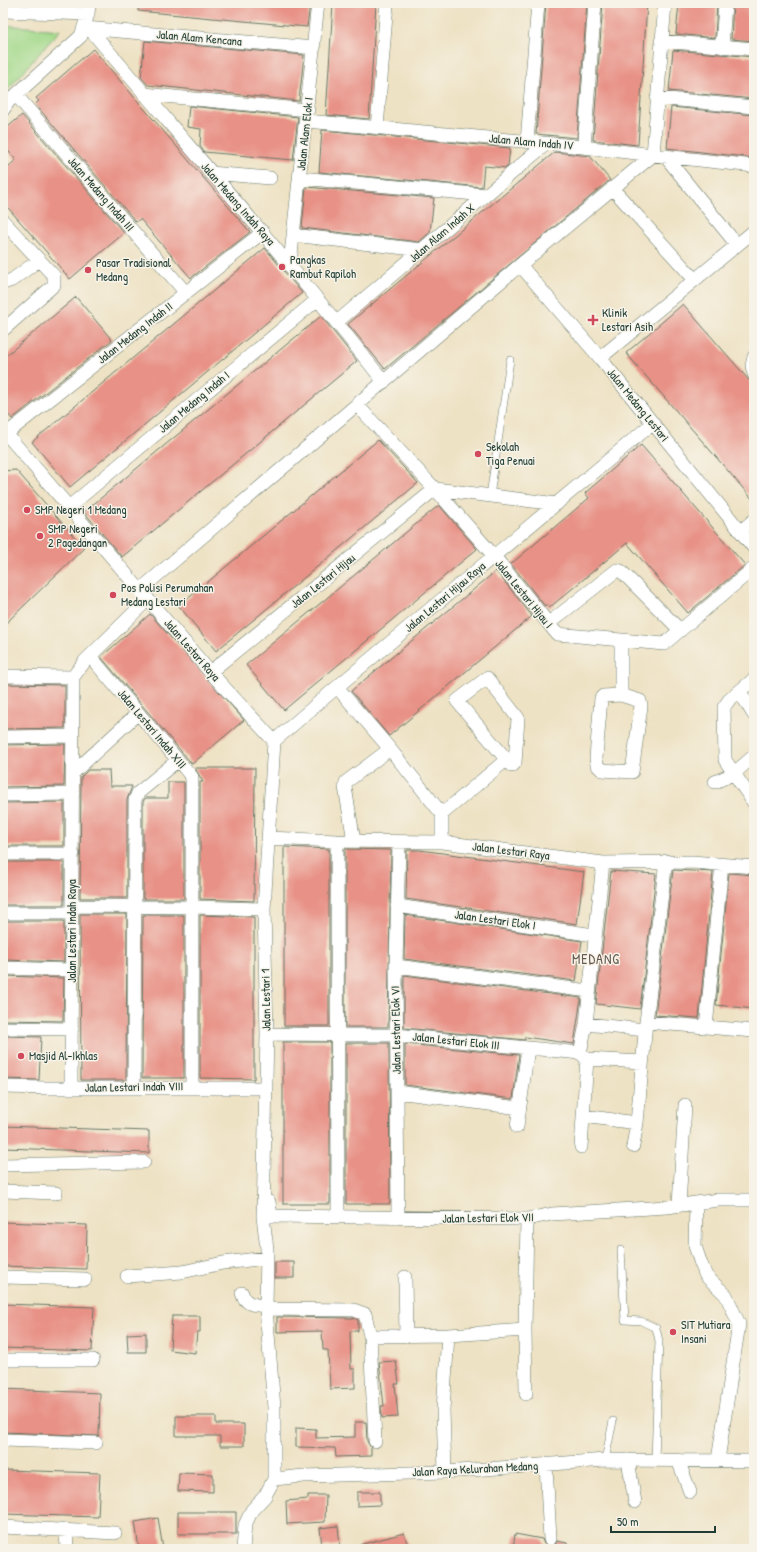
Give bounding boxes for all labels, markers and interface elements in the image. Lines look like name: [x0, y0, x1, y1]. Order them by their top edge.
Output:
street label: Jalan Alam Kencana: [156, 25, 243, 50]
street label: Jalan Alam Elok I: [292, 96, 317, 172]
street label: Jalan Alam Indah IV: [488, 129, 574, 154]
street label: Jalan Medang Indah III: [64, 153, 139, 235]
street label: Jalan Medang Indah Raya: [197, 158, 280, 249]
street label: Jalan Alam Indah X: [405, 199, 478, 266]
place label: Pangkas Rambut Rapiloh: [290, 251, 356, 282]
place label: Pasar Tradisional Medang: [96, 254, 172, 285]
marker: Pangkas Rambut Rapiloh: [277, 262, 287, 272]
marker: Pasar Tradisional Medang: [83, 265, 93, 275]
street label: Jalan Medang Indah II: [94, 298, 176, 367]
place label: Klinik Lestari Asih: [602, 304, 653, 335]
marker: Klinik Lestari Asih: [587, 314, 599, 326]
street label: Jalan Medang Lestari: [603, 364, 673, 445]
street label: Jalan Medang Indah I: [154, 367, 233, 437]
place label: Sekolah Tiga Penuai: [486, 438, 535, 469]
marker: Sekolah Tiga Penuai: [473, 449, 483, 459]
place label: SMP Negeri 1 Medang: [35, 501, 127, 518]
marker: SMP Negeri 1 Medang: [22, 505, 32, 515]
place label: SMP Negeri 2 Pagedangan: [48, 520, 107, 551]
marker: SMP Negeri 2 Pagedangan: [35, 531, 45, 541]
street label: Jalan Lestari Hijau: [287, 549, 359, 612]
street label: Jalan Lestari Hijau I: [491, 556, 557, 632]
street label: Jalan Lestari Hijau Raya: [400, 557, 489, 636]
place label: Pos Polisi Perumahan Medang Lestari: [121, 579, 214, 610]
marker: Pos Polisi Perumahan Medang Lestari: [108, 590, 118, 600]
street label: Jalan Lestari Raya: [160, 615, 225, 685]
street label: Jalan Lestari Indah XIII: [114, 685, 191, 772]
street label: Jalan Lestari Raya: [471, 837, 551, 864]
street label: Jalan Lestari Indah Raya: [63, 879, 80, 983]
street label: Jalan Lestari Elok I: [453, 905, 537, 934]
district label: MEDANG: [572, 949, 620, 968]
street label: Jalan Lestari 1: [256, 969, 275, 1031]
street label: Jalan Lestari Elok VI: [386, 986, 405, 1074]
street label: Jalan Lestari Elok III: [412, 1027, 500, 1054]
place label: Masjid Al-Ikhlas: [29, 1047, 98, 1064]
marker: Masjid Al-Ikhlas: [16, 1051, 26, 1061]
street label: Jalan Lestari Indah VIII: [85, 1077, 183, 1096]
street label: Jalan Lestari Elok VII: [442, 1208, 534, 1227]
place label: SIT Mutiara Insani: [681, 1316, 731, 1347]
marker: SIT Mutiara Insani: [668, 1327, 678, 1337]
street label: Jalan Raya Kelurahan Medang: [411, 1457, 538, 1480]
scale bar: [611, 1508, 715, 1534]
text: 50 m: [617, 1513, 638, 1530]

